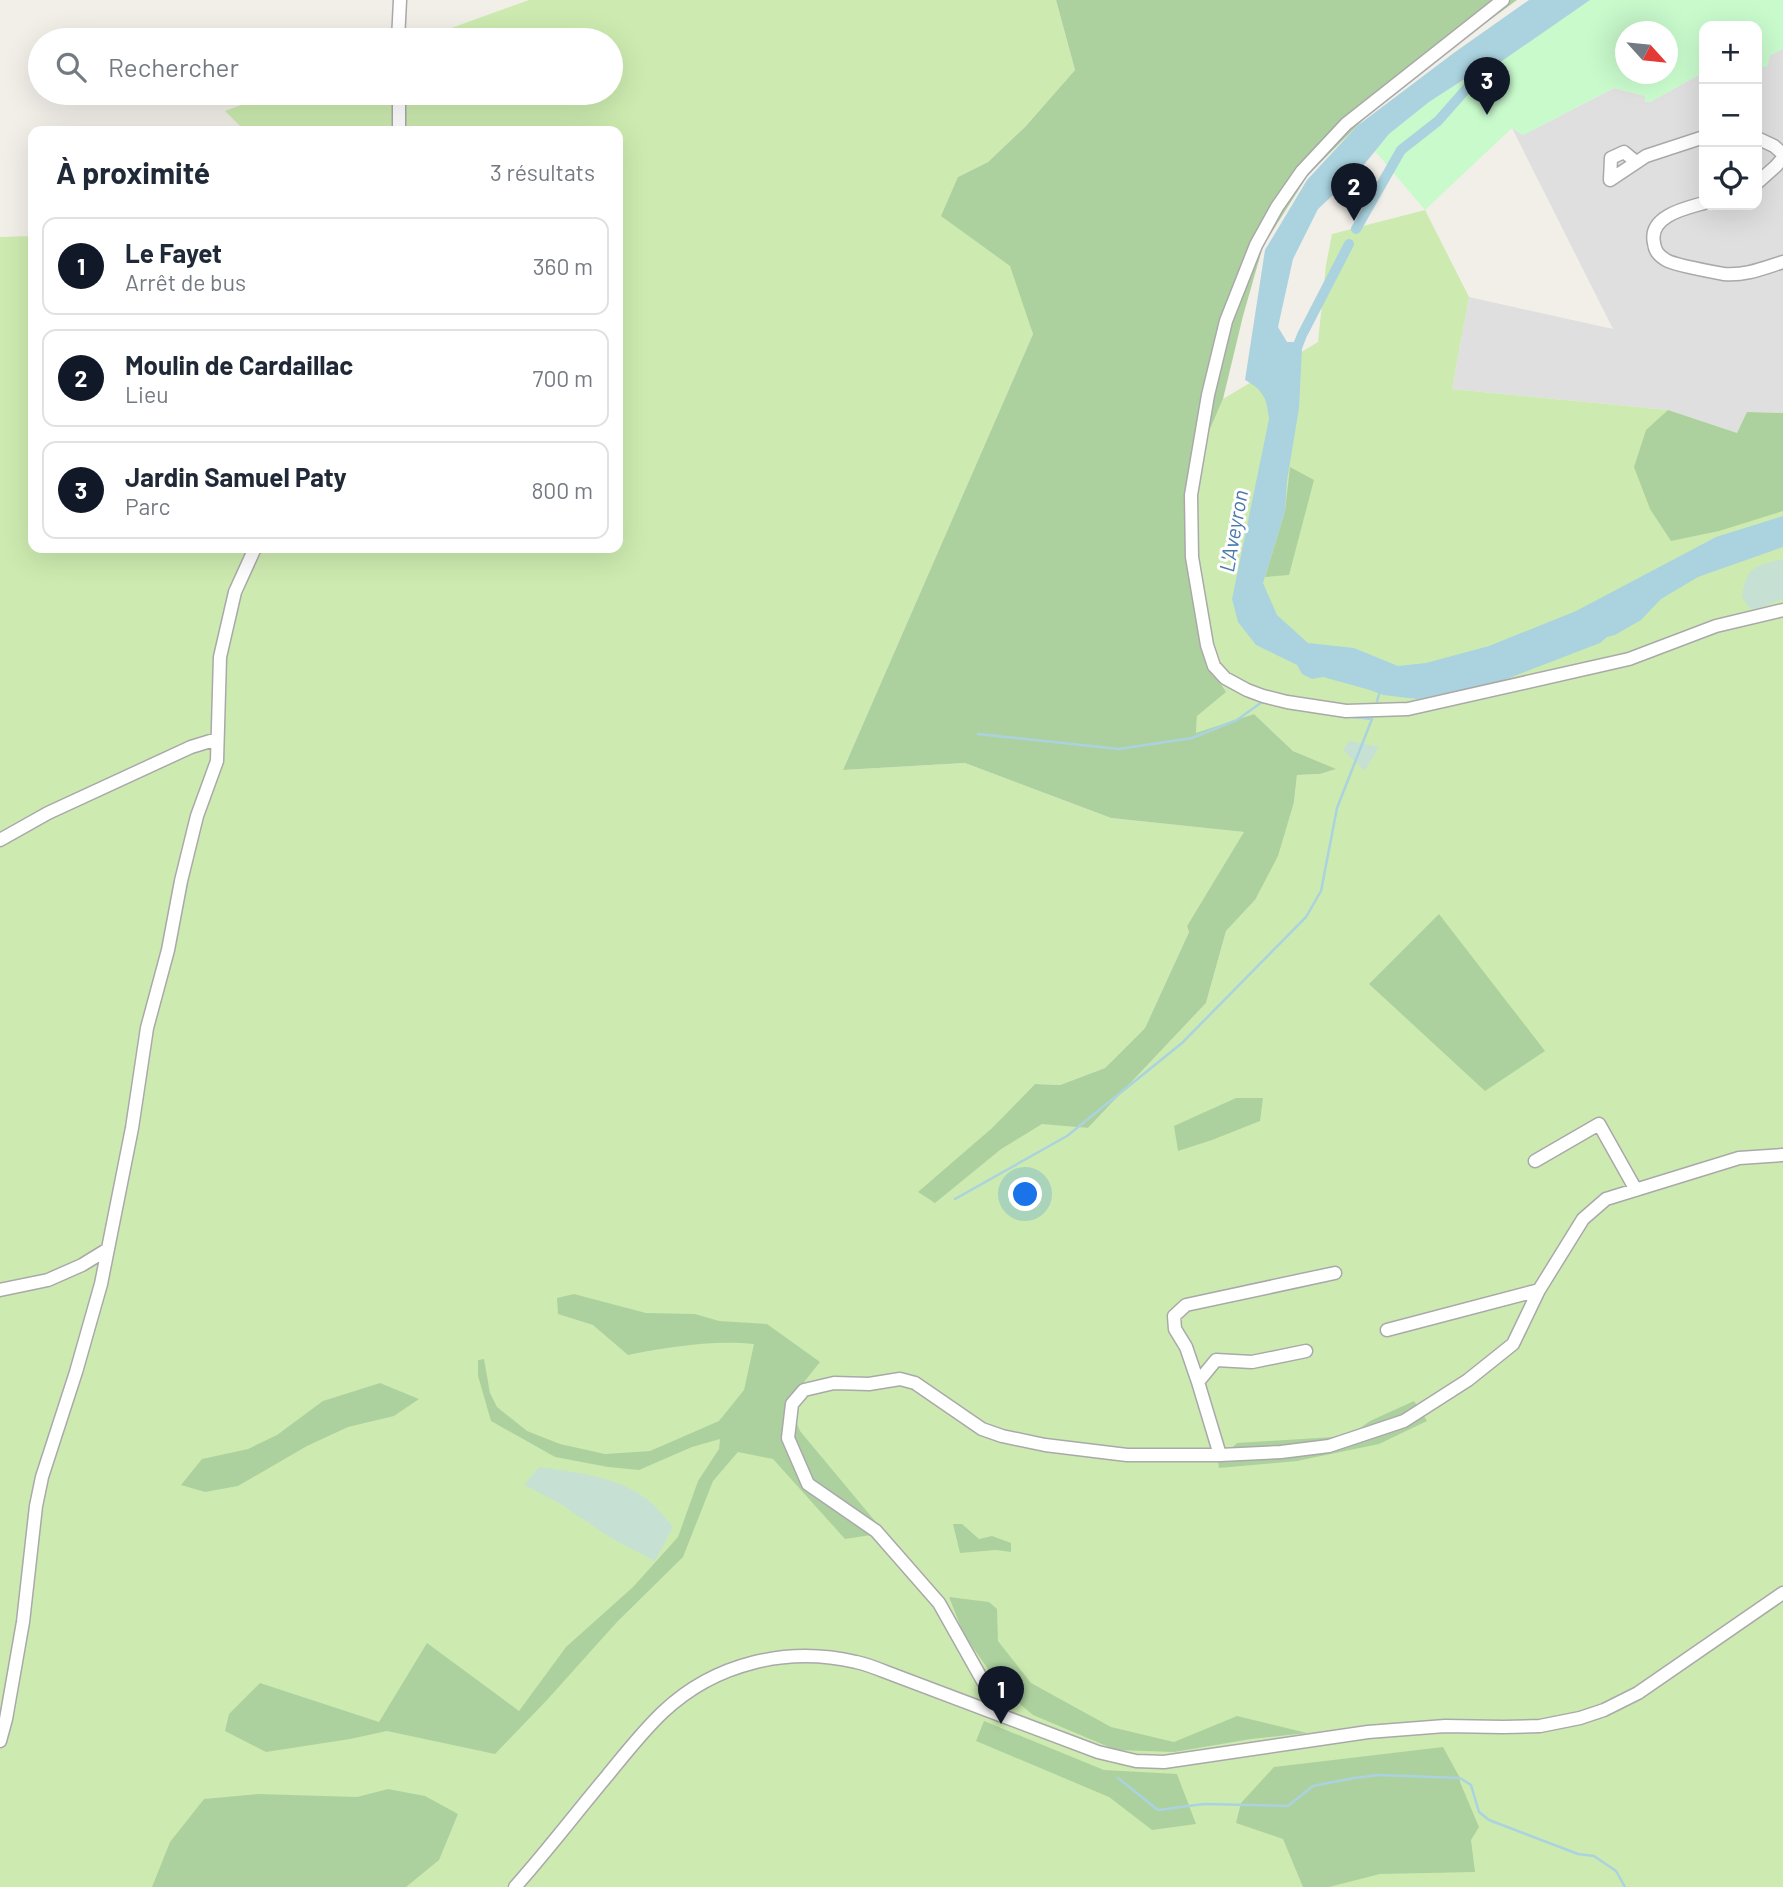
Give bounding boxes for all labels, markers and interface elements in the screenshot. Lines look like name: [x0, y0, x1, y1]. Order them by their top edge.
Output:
north arrow: [1615, 21, 1678, 84]
map controls: [1699, 21, 1762, 210]
button: +: [1699, 21, 1762, 84]
search box: [28, 28, 623, 105]
icon: search: [52, 48, 90, 86]
text: Rechercher: [108, 51, 239, 82]
pin: 3: [1464, 57, 1510, 115]
button: −: [1699, 84, 1762, 147]
button: locate: [1699, 147, 1762, 210]
text: À proximité: [56, 154, 210, 190]
text: 3 résultats: [490, 158, 595, 186]
pin: 2: [1331, 163, 1377, 221]
text: Le Fayet: [125, 237, 222, 268]
text: 1: [77, 252, 85, 280]
text: 360 m: [533, 252, 593, 280]
text: Arrêt de bus: [125, 268, 246, 296]
text: Moulin de Cardaillac: [125, 349, 353, 380]
text: 2: [75, 364, 87, 392]
text: 700 m: [533, 364, 593, 392]
text: Lieu: [125, 380, 169, 408]
text: Jardin Samuel Paty: [125, 461, 347, 492]
text: 3: [75, 476, 87, 504]
text: 800 m: [531, 476, 593, 504]
water label: L'Aveyron: [1213, 488, 1252, 574]
text: Parc: [125, 492, 171, 520]
your location: [1008, 1177, 1042, 1211]
pin: 1: [978, 1666, 1024, 1724]

